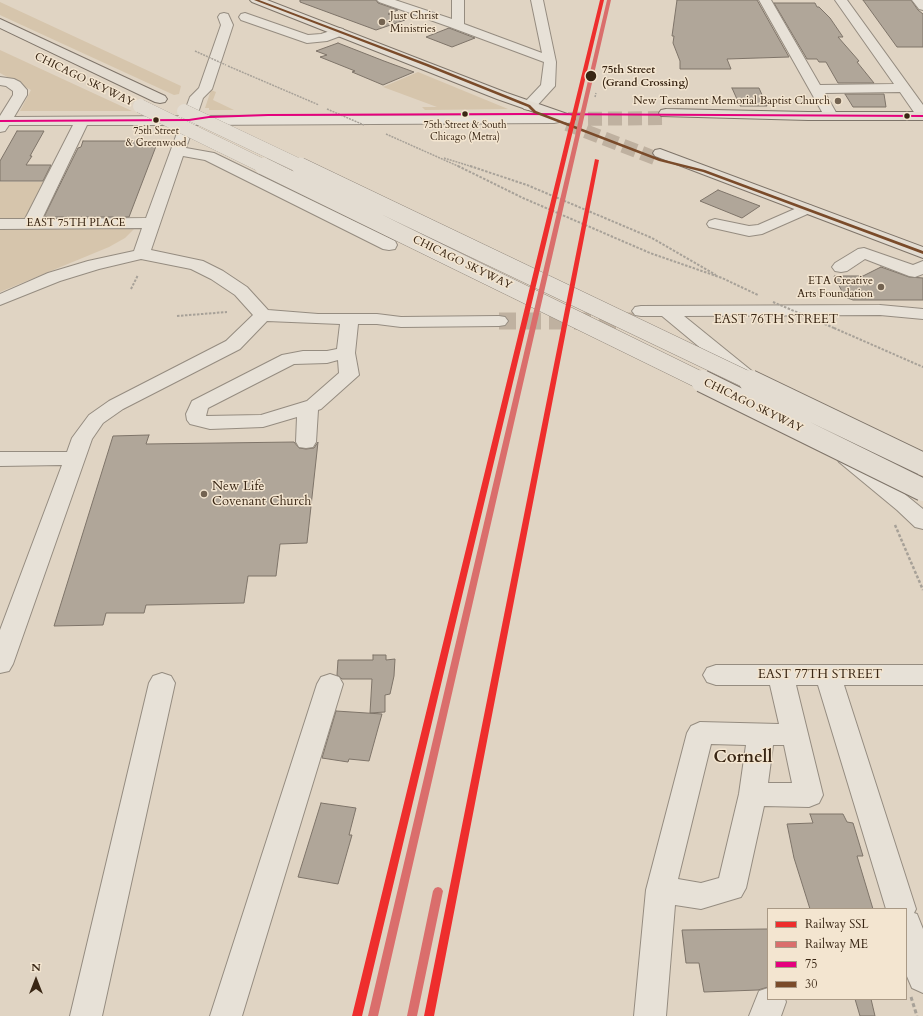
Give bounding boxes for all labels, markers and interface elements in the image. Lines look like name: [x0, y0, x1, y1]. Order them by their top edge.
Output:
place label: Just Christ Ministries: [390, 9, 439, 35]
marker: Just Christ Ministries: [377, 17, 387, 27]
street label: CHICAGO SKYWAY: [32, 50, 136, 110]
place label: 75th Street (Grand Crossing): [602, 63, 689, 89]
marker: 75th Street (Grand Crossing): [584, 69, 598, 83]
place label: New Testament Memorial Baptist Church: [633, 94, 830, 108]
marker: New Testament Memorial Baptist Church: [833, 96, 843, 106]
marker: 75th Street & South Chicago (Metra): [460, 109, 470, 119]
unlabelled marker: [902, 111, 912, 121]
marker: 75th Street & Greenwood: [151, 115, 161, 125]
place label: 75th Street & South Chicago (Metra): [424, 120, 506, 144]
place label: 75th Street & Greenwood: [126, 126, 186, 150]
street label: EAST 75TH PLACE: [27, 216, 125, 230]
street label: CHICAGO SKYWAY: [410, 233, 514, 293]
place label: ETA Creative Arts Foundation: [797, 274, 873, 300]
marker: ETA Creative Arts Foundation: [876, 282, 886, 292]
street label: EAST 76TH STREET: [714, 312, 838, 328]
street label: CHICAGO SKYWAY: [701, 376, 805, 436]
place label: New Life Covenant Church: [212, 479, 311, 510]
marker: New Life Covenant Church: [199, 489, 209, 499]
street label: EAST 77TH STREET: [758, 667, 882, 683]
district label: Cornell: [713, 748, 773, 768]
legend: [767, 908, 907, 1000]
text: Railway SSL: [805, 916, 869, 932]
text: Railway ME: [805, 936, 868, 952]
text: 75: [805, 956, 817, 972]
north arrow: [16, 960, 56, 1000]
text: N: [31, 960, 41, 975]
text: 30: [805, 976, 817, 992]

